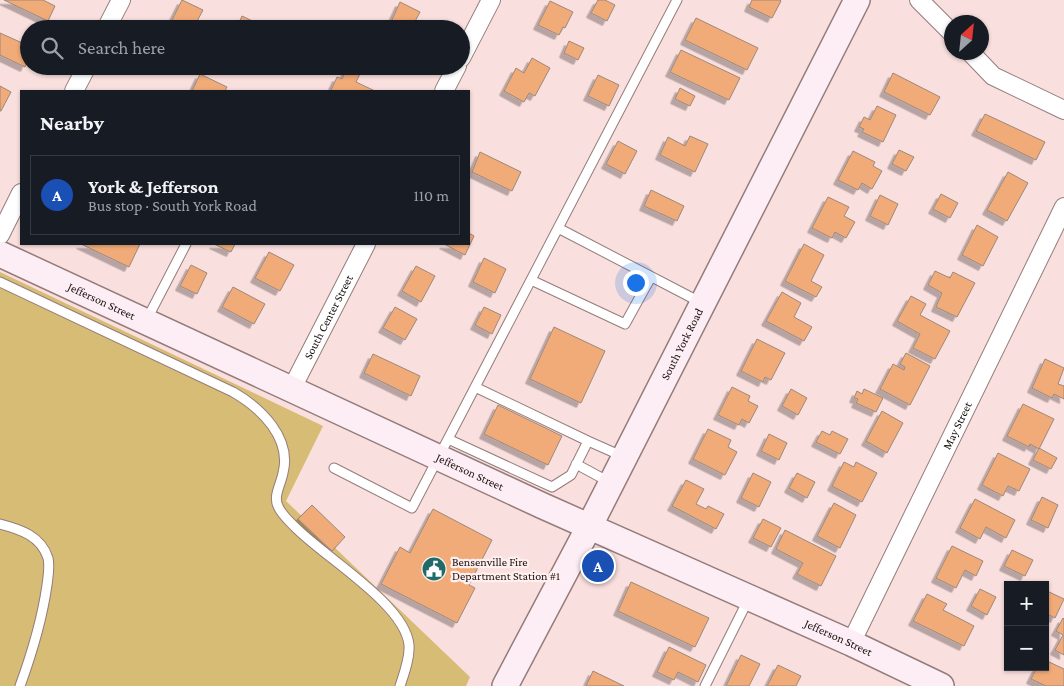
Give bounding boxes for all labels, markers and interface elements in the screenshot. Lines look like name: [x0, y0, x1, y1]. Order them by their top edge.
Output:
north arrow: [944, 15, 989, 60]
search box: [20, 20, 470, 75]
icon: search: [38, 34, 66, 62]
text: Search here: [78, 37, 165, 58]
text: Nearby: [40, 111, 104, 135]
text: York & Jefferson: [88, 176, 219, 197]
text: A: [52, 187, 62, 204]
text: 110 m: [413, 187, 449, 204]
text: Bus stop · South York Road: [88, 197, 257, 214]
your location: [623, 270, 649, 296]
street label: South Center Street: [301, 271, 356, 362]
street label: Jefferson Street: [65, 279, 139, 323]
street label: South York Road: [658, 305, 706, 382]
street label: May Street: [940, 398, 975, 452]
street label: Jefferson Street: [433, 450, 507, 494]
pin: A: [582, 547, 614, 585]
place label: Bensenville Fire Department Station #1: [452, 555, 560, 583]
public building icon: Bensenville Fire Department Station #1: [421, 556, 447, 582]
map controls: [1004, 581, 1049, 671]
button: +: [1004, 581, 1049, 626]
street label: Jefferson Street: [801, 616, 875, 660]
button: −: [1004, 626, 1049, 671]

